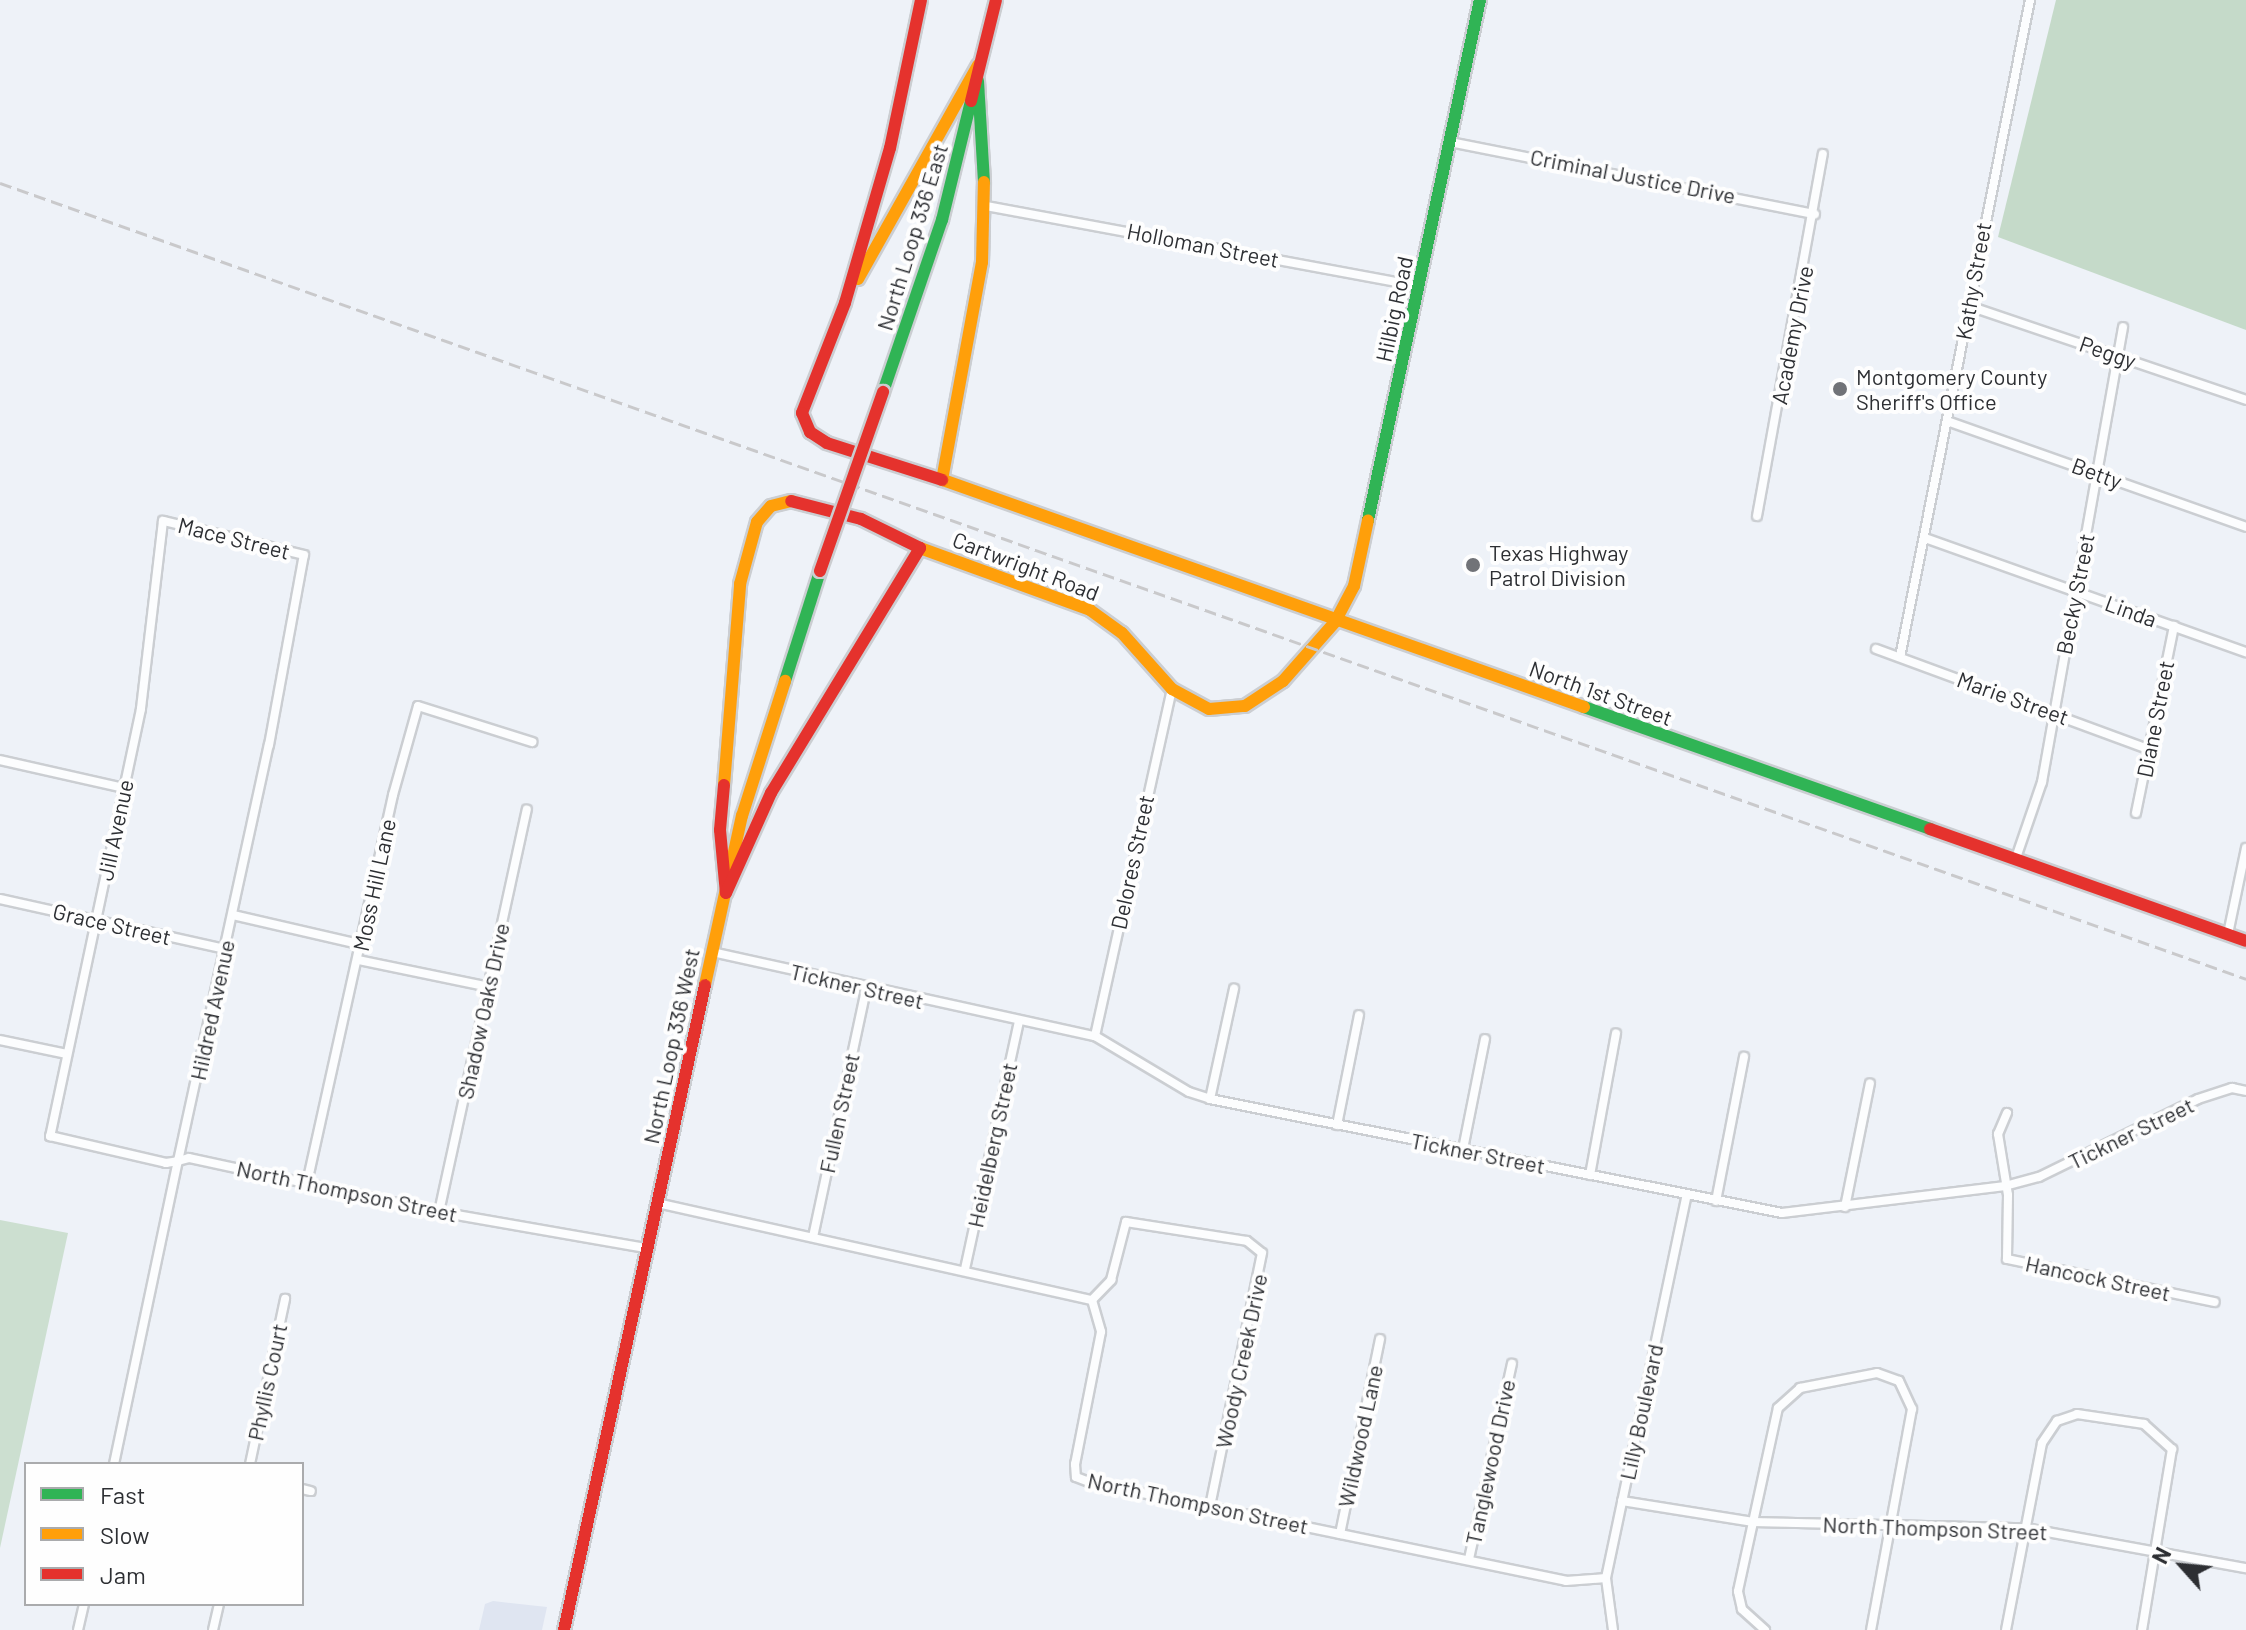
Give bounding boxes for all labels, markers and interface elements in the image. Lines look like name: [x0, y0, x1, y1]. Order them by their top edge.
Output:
street label: North Loop 336 East: [871, 140, 953, 334]
street label: Criminal Justice Drive: [1528, 143, 1738, 209]
street label: Holloman Street: [1125, 217, 1281, 273]
street label: Kathy Street: [1950, 220, 1996, 342]
street label: Hilbig Road: [1370, 254, 1418, 364]
street label: Academy Drive: [1766, 263, 1818, 407]
street label: Peggy: [2076, 330, 2140, 374]
place label: Montgomery County Sheriff's Office: [1856, 363, 2047, 414]
marker: Montgomery County Sheriff's Office: [1831, 380, 1849, 398]
street label: Betty: [2068, 452, 2126, 494]
street label: Mace Street: [175, 511, 293, 565]
street label: Cartwright Road: [949, 526, 1103, 606]
street label: Becky Street: [2050, 531, 2100, 657]
place label: Texas Highway Patrol Division: [1489, 539, 1628, 590]
marker: Texas Highway Patrol Division: [1464, 556, 1482, 574]
street label: Linda: [2102, 590, 2160, 632]
street label: North 1st Street: [1526, 655, 1676, 731]
street label: Diane Street: [2131, 658, 2179, 780]
street label: Marie Street: [1954, 666, 2072, 730]
street label: Jill Avenue: [91, 777, 139, 883]
street label: Delores Street: [1105, 792, 1159, 932]
street label: Moss Hill Lane: [347, 816, 401, 954]
street label: Grace Street: [50, 898, 174, 950]
street label: Shadow Oaks Drive: [451, 920, 515, 1102]
street label: Hildred Avenue: [184, 937, 240, 1083]
street label: North Loop 336 West: [637, 946, 705, 1146]
street label: Tickner Street: [788, 958, 926, 1014]
street label: Fullen Street: [813, 1051, 865, 1175]
street label: Heidelberg Street: [962, 1060, 1022, 1230]
street label: Tickner Street: [2064, 1091, 2198, 1175]
street label: Tickner Street: [1409, 1127, 1547, 1179]
street label: North Thompson Street: [234, 1155, 460, 1227]
street label: Hancock Street: [2023, 1250, 2173, 1306]
street label: Woody Creek Drive: [1210, 1271, 1272, 1451]
street label: Phyllis Court: [242, 1321, 292, 1443]
street label: Lilly Boulevard: [1614, 1342, 1668, 1482]
street label: Wildwood Lane: [1332, 1362, 1388, 1510]
street label: Tanglewood Drive: [1460, 1377, 1520, 1547]
legend: [24, 1462, 304, 1606]
street label: North Thompson Street: [1085, 1467, 1311, 1539]
text: Fast: [100, 1480, 145, 1509]
street label: North Thompson Street: [1822, 1511, 2048, 1545]
text: Slow: [100, 1520, 149, 1549]
north arrow: [2142, 1526, 2222, 1606]
text: N: [2146, 1543, 2176, 1568]
text: Jam: [100, 1560, 146, 1589]

